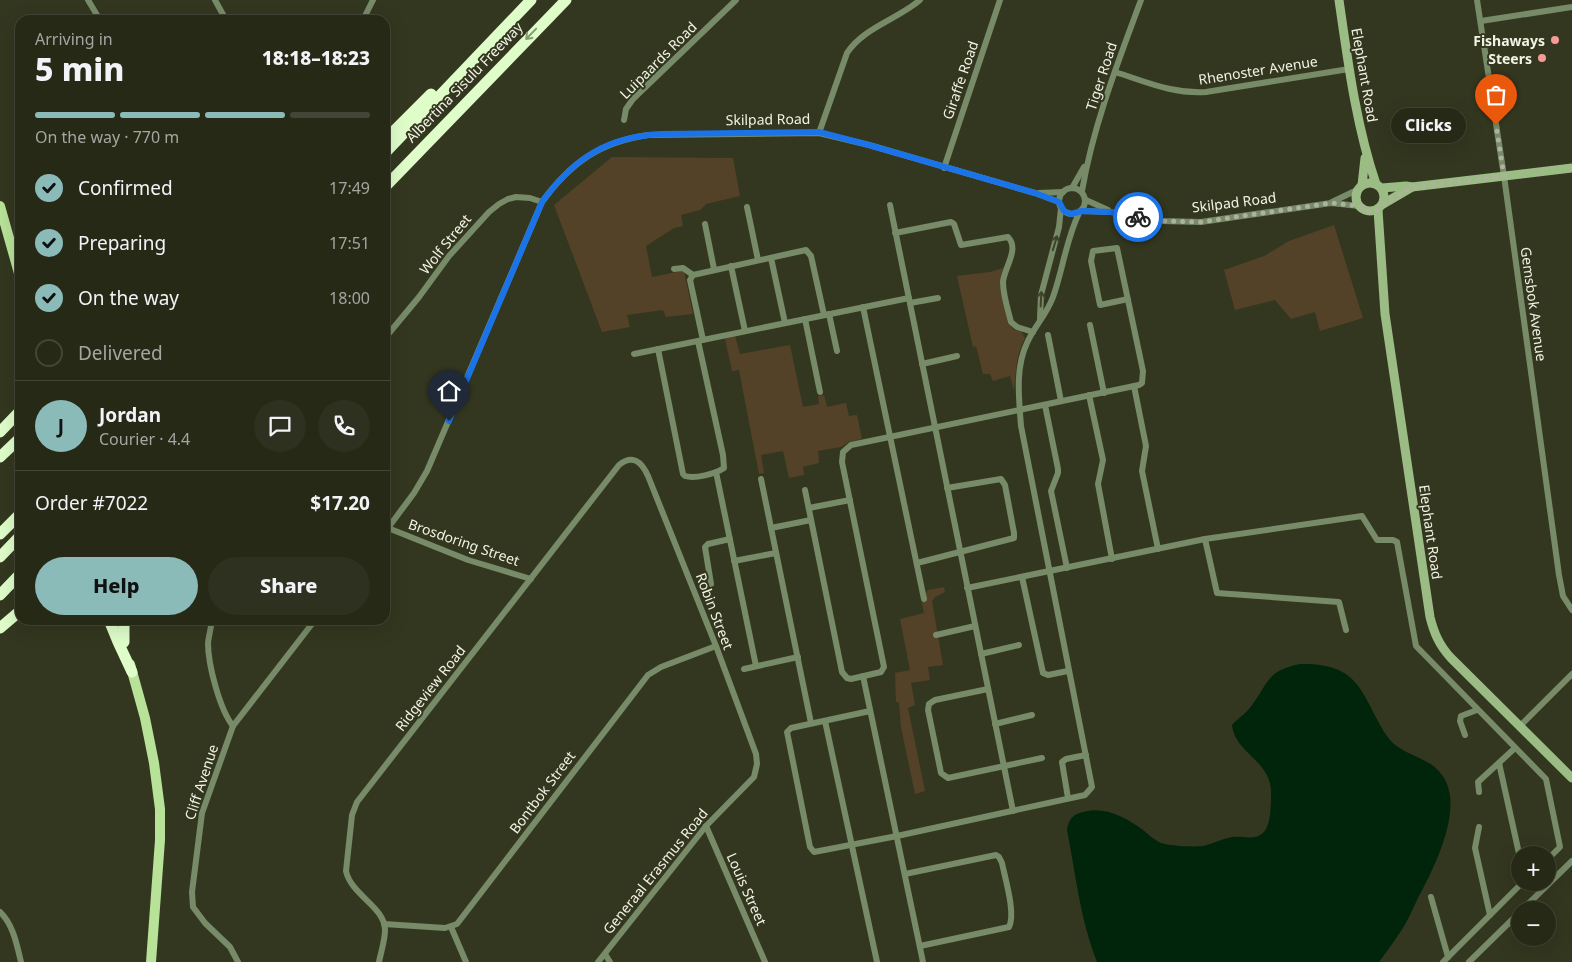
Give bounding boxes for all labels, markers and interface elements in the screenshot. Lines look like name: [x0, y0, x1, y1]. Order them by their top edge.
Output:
street label: Albertina Sisulu Freeway: [401, 17, 527, 146]
street label: Luipaards Road: [615, 17, 701, 103]
street label: Elephant Road: [1347, 26, 1383, 124]
text: Arriving in: [35, 28, 113, 50]
one-way arrow: [525, 28, 537, 41]
place label: Fishaways: [1473, 31, 1545, 50]
marker: Fishaways: [1549, 34, 1561, 46]
street label: Giraffe Road: [938, 38, 982, 122]
street label: Tiger Road: [1081, 39, 1121, 113]
text: 18:18–18:23: [262, 45, 370, 71]
text: 5 min: [35, 47, 124, 90]
place label: Steers: [1488, 49, 1532, 68]
street label: Rhenoster Avenue: [1197, 51, 1319, 89]
marker: Steers: [1536, 52, 1548, 64]
pin: [1475, 74, 1517, 125]
icon: bag: [1482, 81, 1510, 109]
callout: Clicks: [1391, 108, 1466, 142]
street label: Skilpad Road: [725, 109, 811, 129]
text: Clicks: [1405, 114, 1452, 136]
text: On the way · 770 m: [35, 126, 179, 148]
icon: check: [35, 174, 63, 202]
text: Confirmed: [78, 175, 173, 201]
text: 17:49: [329, 177, 370, 199]
street label: Skilpad Road: [1191, 187, 1277, 217]
courier: [1113, 192, 1163, 242]
icon: bike: [1124, 203, 1152, 231]
street label: Wolf Street: [415, 210, 475, 278]
icon: check: [35, 229, 63, 257]
text: Preparing: [78, 230, 166, 256]
text: 17:51: [329, 232, 370, 254]
one-way arrow: [1050, 236, 1060, 252]
street label: Gemsbok Avenue: [1517, 246, 1551, 362]
icon: check: [35, 284, 63, 312]
text: On the way: [78, 285, 179, 311]
text: 18:00: [329, 287, 370, 309]
one-way arrow: [1037, 291, 1046, 307]
text: Delivered: [78, 340, 163, 366]
pin: [428, 370, 470, 421]
icon: home: [435, 377, 463, 405]
button: chat: [254, 400, 306, 452]
button: phone: [318, 400, 370, 452]
text: Jordan: [99, 402, 161, 428]
text: J: [58, 413, 64, 439]
text: Courier · 4.4: [99, 428, 190, 450]
street label: Elephant Road: [1415, 483, 1447, 581]
text: Order #7022: [35, 490, 148, 516]
text: $17.20: [310, 490, 370, 516]
street label: Brosdoring Street: [406, 514, 522, 570]
button: Help: [35, 557, 198, 615]
button: Share: [208, 557, 370, 615]
street label: Robin Street: [692, 570, 738, 652]
street label: Ridgeview Road: [391, 641, 469, 735]
street label: Cliff Avenue: [180, 742, 222, 822]
street label: Bontbok Street: [505, 747, 579, 837]
street label: Generaal Erasmus Road: [598, 804, 712, 938]
map controls: [1511, 846, 1556, 946]
button: +: [1511, 846, 1556, 891]
street label: Louis Street: [723, 850, 771, 928]
button: −: [1511, 901, 1556, 946]

